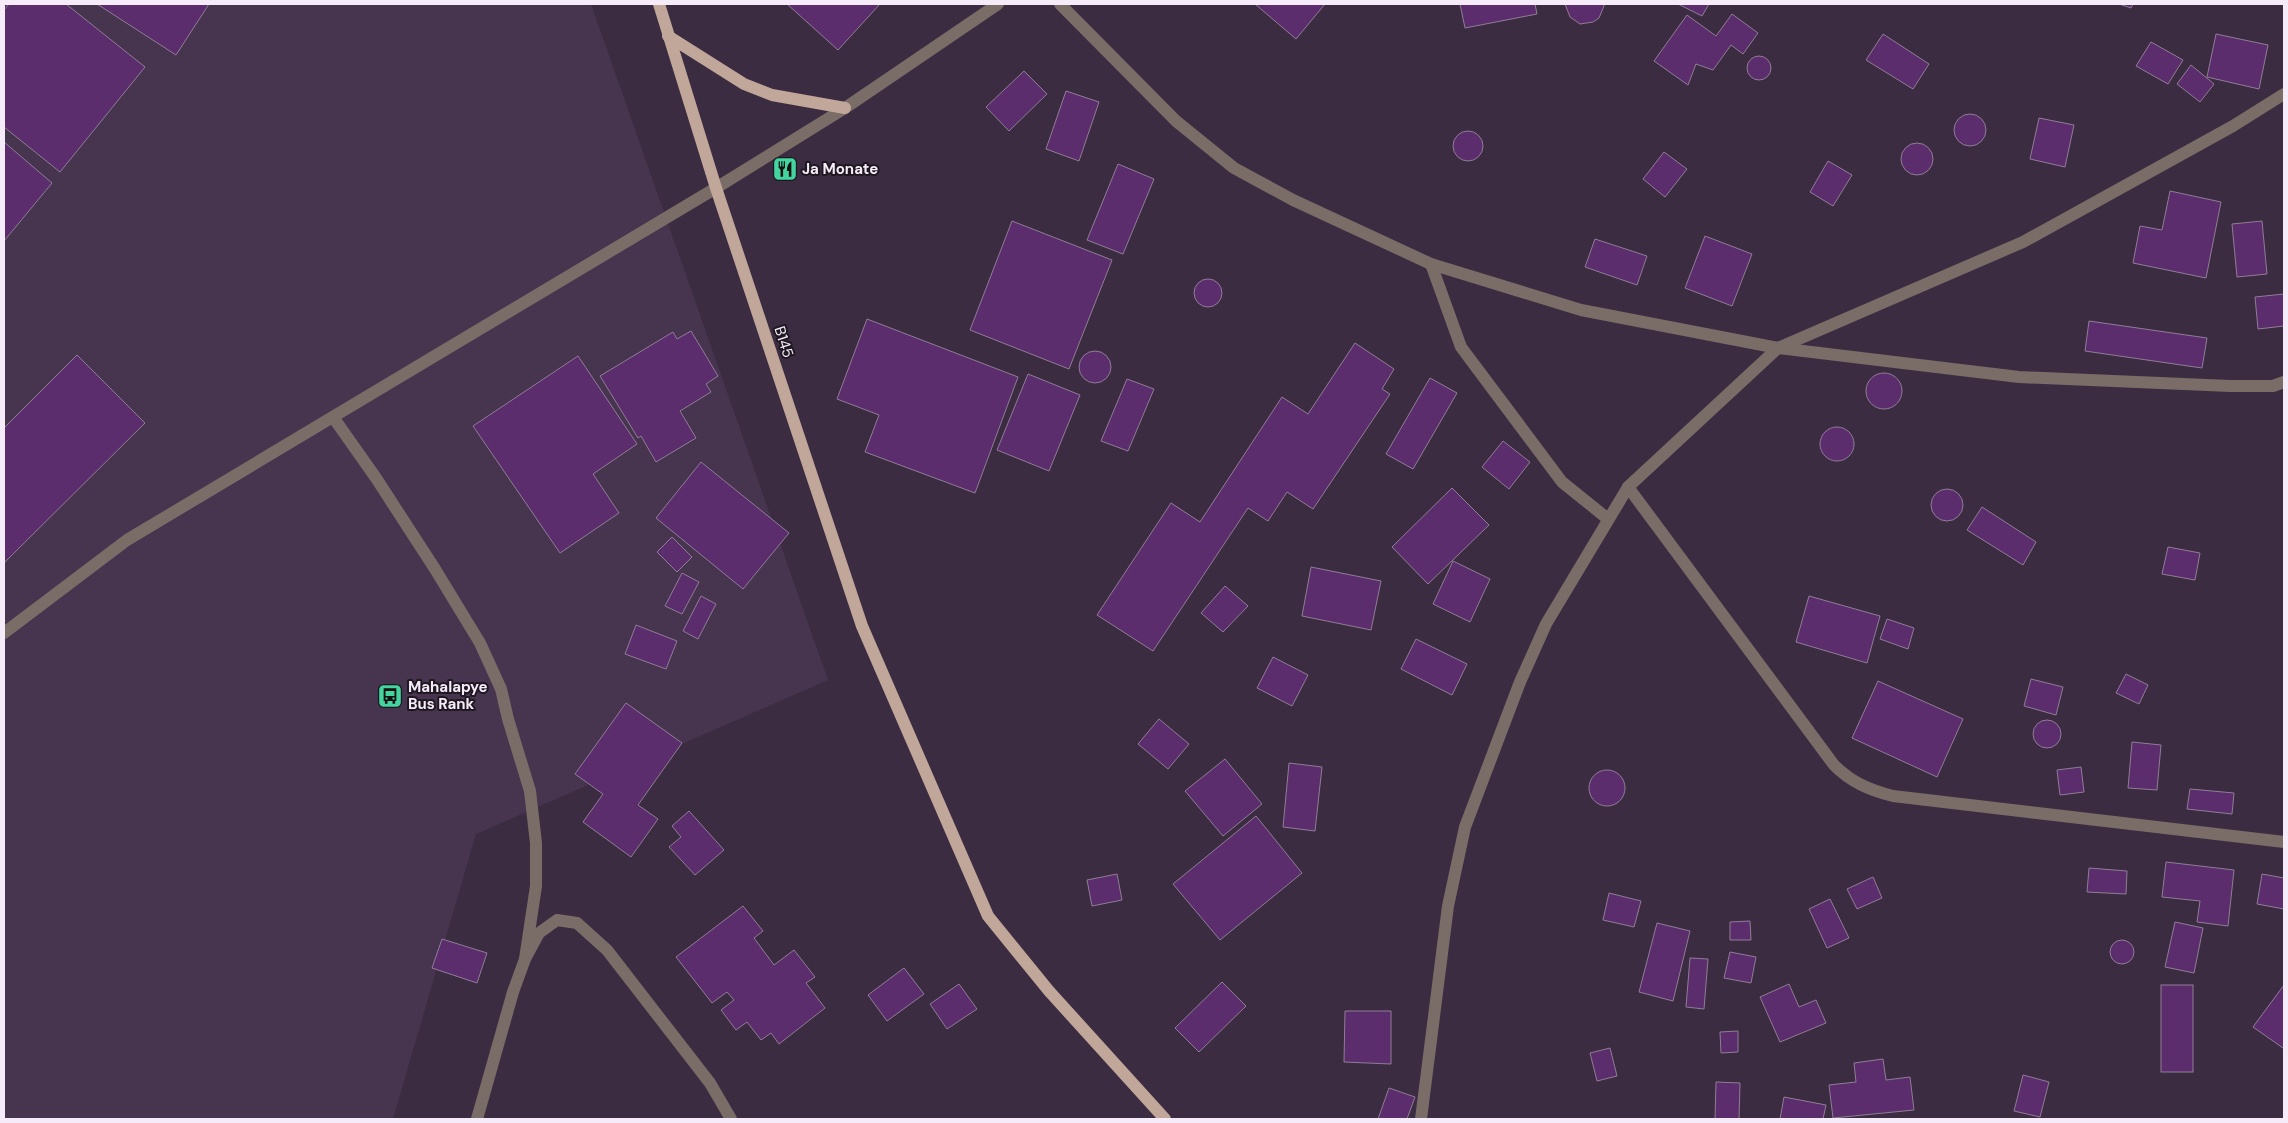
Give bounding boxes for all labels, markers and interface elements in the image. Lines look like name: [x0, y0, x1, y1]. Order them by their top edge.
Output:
restaurant icon: Ja Monate: [772, 156, 798, 182]
place label: Ja Monate: [802, 159, 878, 179]
street label: B145: [770, 324, 798, 360]
place label: Mahalapye Bus Rank: [408, 677, 488, 714]
bus stop icon: Mahalapye Bus Rank: [377, 683, 403, 709]

